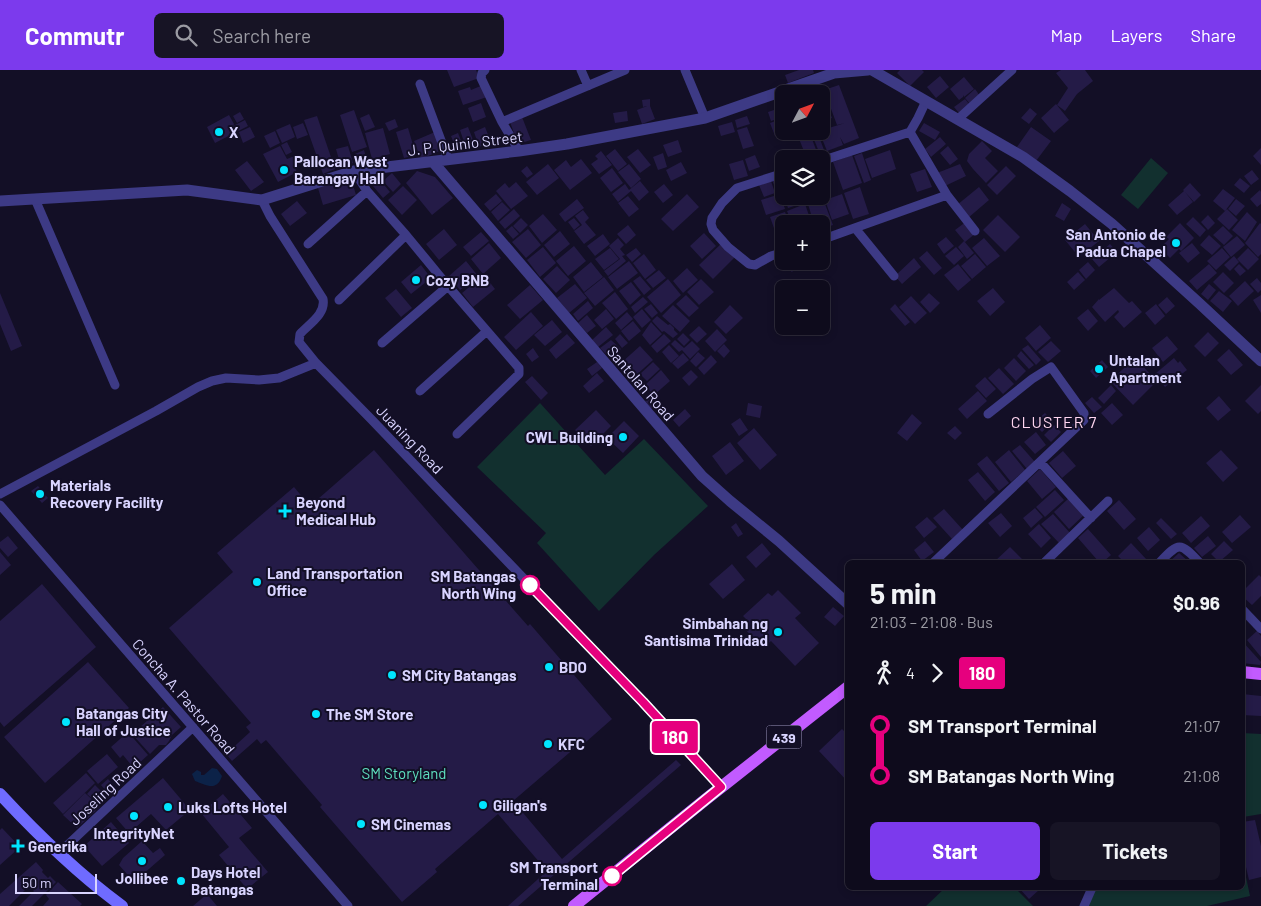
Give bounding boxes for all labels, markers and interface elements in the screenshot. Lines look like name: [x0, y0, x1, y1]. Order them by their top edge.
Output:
search box: [154, 13, 504, 58]
text: Commutr: [25, 21, 124, 50]
icon: search: [172, 21, 200, 49]
text: Search here: [212, 24, 311, 47]
text: Map: [1050, 24, 1082, 46]
text: Layers: [1110, 24, 1163, 46]
text: Share: [1191, 24, 1236, 46]
north arrow: [775, 85, 830, 140]
map controls: [775, 85, 830, 335]
place label: X: [229, 123, 239, 141]
marker: X: [213, 126, 225, 138]
street label: J. P. Quinio Street: [406, 127, 524, 159]
button: layers: [775, 150, 830, 205]
place label: Pallocan West Barangay Hall: [294, 152, 387, 187]
marker: Pallocan West Barangay Hall: [278, 164, 290, 176]
button: +: [775, 215, 830, 270]
place label: San Antonio de Padua Chapel: [1066, 225, 1166, 260]
marker: San Antonio de Padua Chapel: [1170, 237, 1182, 249]
place label: Cozy BNB: [426, 271, 489, 289]
marker: Cozy BNB: [410, 274, 422, 286]
button: −: [775, 280, 830, 335]
street label: Santolan Road: [604, 342, 678, 424]
place label: Untalan Apartment: [1109, 351, 1182, 386]
marker: Untalan Apartment: [1093, 363, 1105, 375]
street label: Juaning Road: [373, 401, 447, 477]
district label: CLUSTER 7: [1011, 412, 1097, 431]
place label: CWL Building: [526, 428, 613, 446]
marker: CWL Building: [617, 431, 629, 443]
place label: Materials Recovery Facility: [50, 476, 164, 511]
marker: Materials Recovery Facility: [34, 488, 46, 500]
place label: Beyond Medical Hub: [296, 493, 376, 528]
marker: Beyond Medical Hub: [278, 504, 292, 518]
place label: Land Transportation Office: [267, 564, 403, 599]
place label: SM Batangas North Wing: [431, 567, 516, 602]
marker: SM Batangas North Wing: [520, 575, 540, 595]
marker: Land Transportation Office: [251, 576, 263, 588]
text: 5 min: [870, 576, 937, 610]
text: $0.96: [1173, 591, 1220, 614]
text: 21:03 – 21:08 · Bus: [870, 612, 993, 631]
place label: Simbahan ng Santisima Trinidad: [644, 614, 768, 649]
marker: Simbahan ng Santisima Trinidad: [772, 626, 784, 638]
street label: Concha A. Pastor Road: [129, 635, 239, 757]
place label: BDO: [559, 658, 587, 676]
icon: walk: [870, 659, 898, 687]
icon: forward: [923, 659, 951, 687]
marker: BDO: [543, 661, 555, 673]
text: 180: [969, 662, 995, 684]
text: 4: [906, 663, 915, 682]
place label: SM City Batangas: [402, 666, 517, 684]
marker: SM City Batangas: [386, 669, 398, 681]
place label: Batangas City Hall of Justice: [76, 704, 171, 739]
place label: The SM Store: [326, 705, 413, 723]
marker: The SM Store: [310, 708, 322, 720]
text: SM Transport Terminal: [908, 714, 1097, 737]
marker: Batangas City Hall of Justice: [60, 716, 72, 728]
text: 21:07: [1184, 716, 1220, 735]
line badge: 180: [646, 721, 704, 753]
text: 180: [662, 726, 688, 748]
road number: 439: [766, 726, 802, 749]
place label: KFC: [558, 735, 585, 753]
marker: KFC: [542, 738, 554, 750]
street label: Joseling Road: [65, 753, 145, 829]
park label: SM Storyland: [362, 764, 446, 782]
text: SM Batangas North Wing: [908, 764, 1114, 787]
text: 21:08: [1183, 766, 1220, 785]
place label: Giligan's: [493, 796, 548, 814]
place label: Luks Lofts Hotel: [178, 798, 287, 816]
marker: Giligan's: [477, 799, 489, 811]
marker: Luks Lofts Hotel: [162, 801, 174, 813]
marker: IntegrityNet: [128, 810, 140, 822]
place label: SM Cinemas: [371, 815, 451, 833]
marker: SM Cinemas: [355, 818, 367, 830]
button: Start: [870, 822, 1040, 880]
button: Tickets: [1050, 822, 1220, 880]
place label: IntegrityNet: [94, 824, 175, 842]
place label: Generika: [28, 837, 87, 855]
marker: Generika: [12, 840, 24, 852]
marker: Jollibee: [136, 855, 148, 867]
place label: SM Transport Terminal: [510, 858, 598, 893]
place label: Days Hotel Batangas: [191, 863, 261, 898]
marker: SM Transport Terminal: [602, 866, 622, 886]
place label: Jollibee: [115, 869, 169, 887]
scale bar: [15, 871, 98, 894]
text: 50 m: [22, 874, 51, 891]
marker: Days Hotel Batangas: [175, 875, 187, 887]

